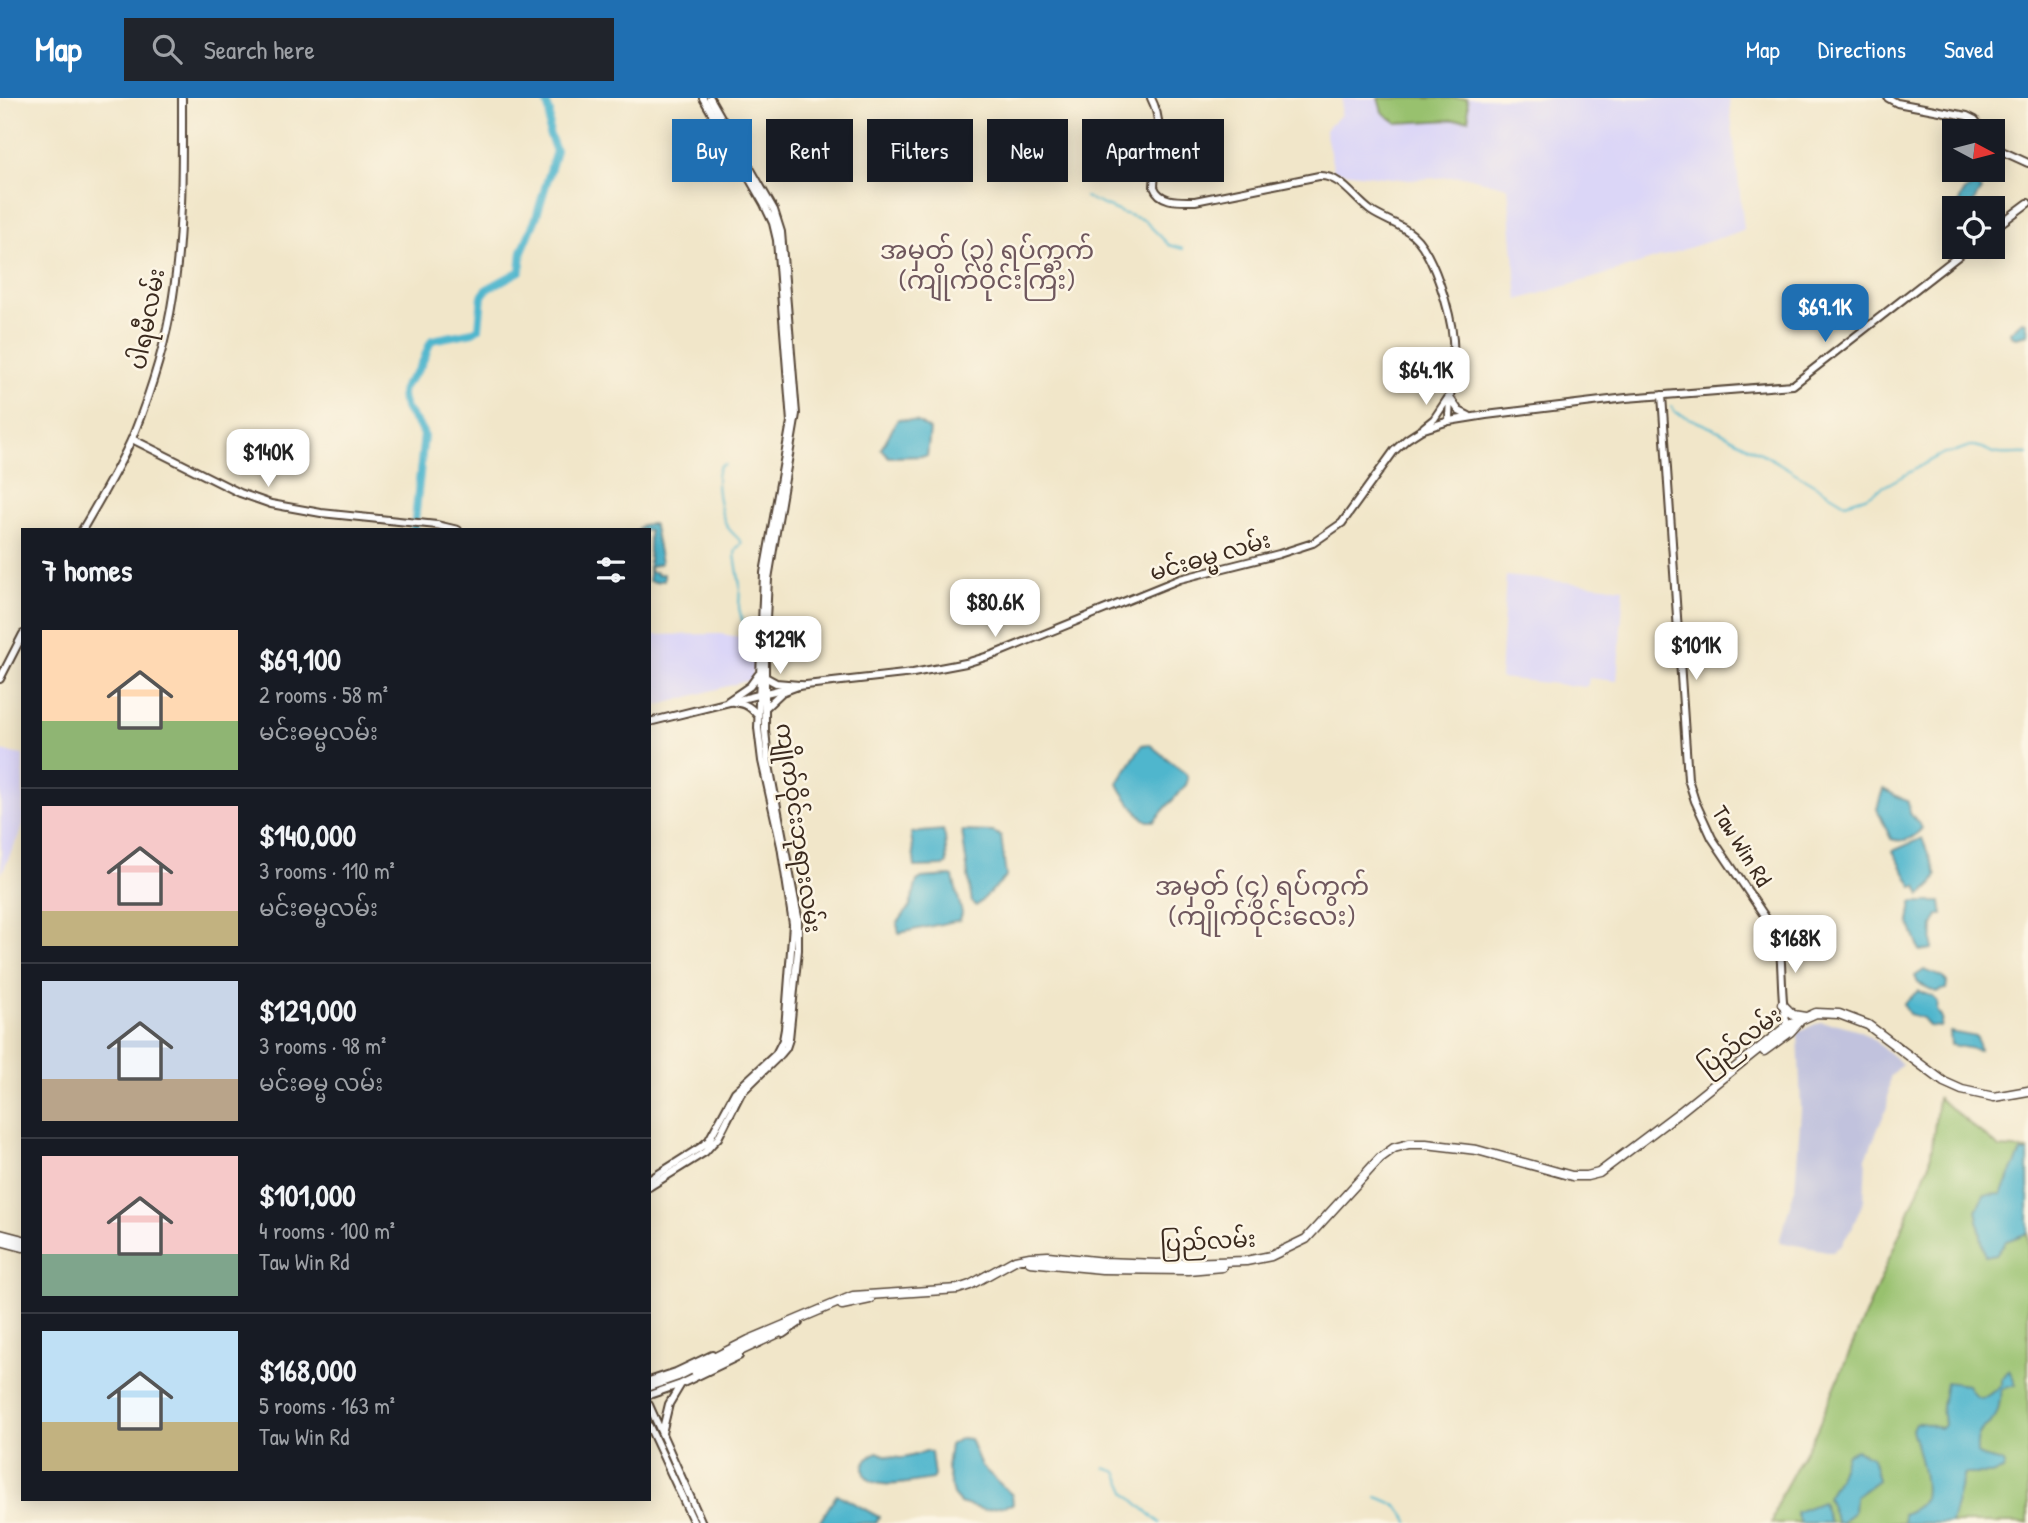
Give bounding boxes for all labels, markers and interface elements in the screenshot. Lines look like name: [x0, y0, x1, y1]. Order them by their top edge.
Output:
search box: [124, 18, 614, 81]
text: Map: [35, 27, 82, 71]
icon: search: [148, 30, 186, 68]
text: Search here: [204, 32, 315, 67]
text: Map: [1746, 33, 1780, 65]
text: Directions: [1818, 33, 1906, 65]
text: Saved: [1944, 33, 1993, 65]
chip: Buy: [672, 119, 752, 182]
chip: Rent: [766, 119, 853, 182]
chip: Filters: [867, 119, 973, 182]
chip: New: [987, 119, 1068, 182]
chip: Apartment: [1082, 119, 1224, 182]
north arrow: [1942, 119, 2006, 182]
map controls: [1942, 119, 2005, 259]
button: locate: [1942, 196, 2005, 259]
district label: အမှတ် (၃) ရပ်ကွက် (ကျိုက်ဝိုင်းကြီး): [880, 232, 1094, 301]
street label: ပါရမီလမ်း: [122, 266, 175, 373]
pin: $69.1K: [1768, 285, 1882, 344]
text: $69.1K: [1798, 291, 1852, 322]
pin: $64.1K: [1369, 348, 1483, 407]
text: $64.1K: [1399, 354, 1453, 385]
pin: $140K: [219, 430, 317, 489]
text: $140K: [243, 436, 293, 467]
street label: မင်းဓမ္မ လမ်း: [1146, 524, 1275, 592]
text: 7 homes: [42, 550, 132, 590]
icon: filters: [592, 551, 630, 589]
pin: $80.6K: [938, 580, 1052, 639]
text: $80.6K: [966, 586, 1024, 617]
pin: $129K: [731, 616, 829, 676]
pin: $101K: [1647, 622, 1745, 682]
text: $129K: [754, 623, 806, 654]
text: $101K: [1671, 629, 1721, 660]
text: $69,100: [259, 639, 341, 679]
icon: home: [98, 658, 182, 742]
text: 2 rooms · 58 m²: [259, 679, 388, 710]
text: မင်းဓမ္မလမ်း: [259, 716, 378, 747]
street label: ကျိုက်ဝိုင်းဘုရားလမ်း: [765, 721, 830, 935]
street label: Taw Win Rd: [1705, 799, 1779, 892]
text: $140,000: [259, 815, 356, 855]
icon: home: [98, 834, 182, 918]
text: 3 rooms · 110 m²: [259, 855, 395, 886]
district label: အမှတ် (၄) ရပ်ကွက် (ကျိုက်ဝိုင်းလေး): [1155, 868, 1369, 937]
text: မင်းဓမ္မလမ်း: [259, 892, 378, 923]
pin: $168K: [1746, 916, 1844, 975]
text: $168K: [1769, 922, 1821, 953]
text: $129,000: [259, 990, 357, 1030]
street label: ပြည်လမ်း: [1692, 999, 1790, 1085]
icon: home: [98, 1009, 182, 1093]
text: 3 rooms · 98 m²: [259, 1030, 386, 1061]
text: မင်းဓမ္မ လမ်း: [259, 1067, 383, 1098]
text: $101,000: [259, 1175, 356, 1215]
icon: home: [98, 1184, 182, 1268]
text: 4 rooms · 100 m²: [259, 1215, 395, 1246]
street label: ပြည်လမ်း: [1159, 1223, 1257, 1262]
text: Taw Win Rd: [259, 1246, 349, 1277]
text: $168,000: [259, 1350, 356, 1390]
icon: home: [98, 1359, 182, 1443]
text: 5 rooms · 163 m²: [259, 1390, 395, 1421]
text: Taw Win Rd: [259, 1421, 349, 1452]

